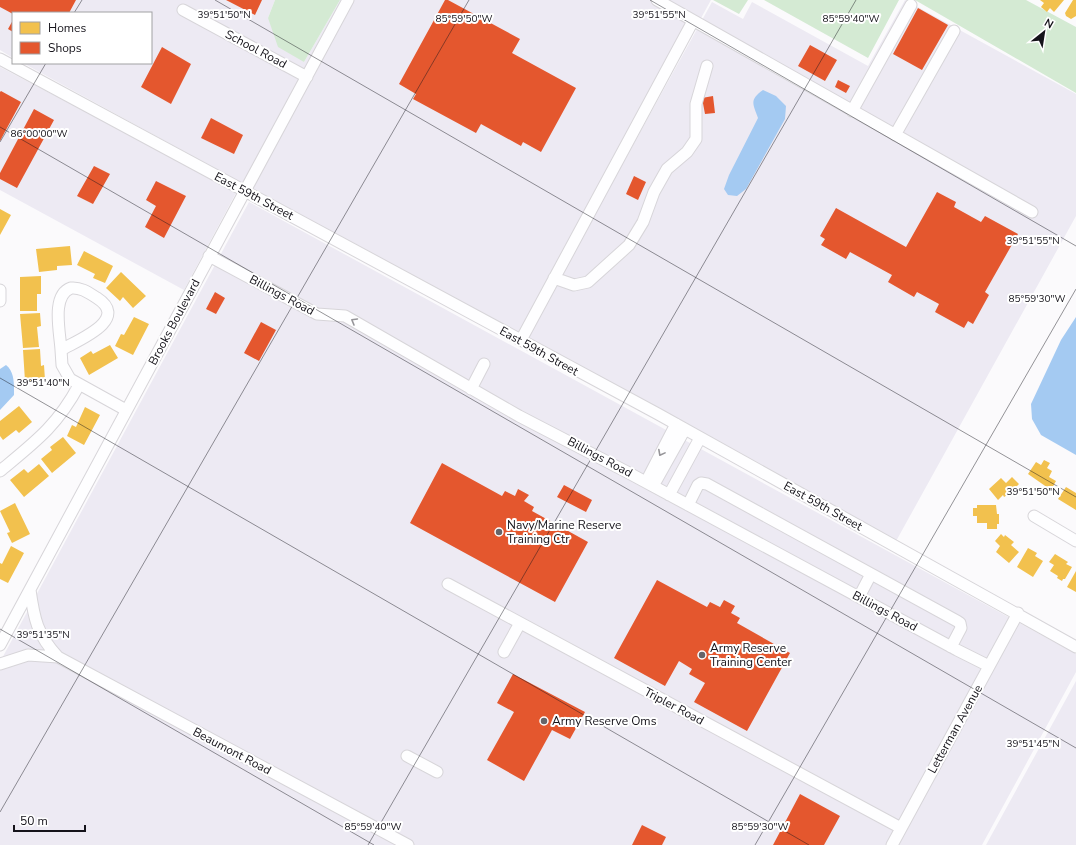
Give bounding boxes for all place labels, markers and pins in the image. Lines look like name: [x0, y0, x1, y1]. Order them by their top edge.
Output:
place label: Navy/Marine Reserve Training Ctr: [507, 517, 621, 547]
marker: Navy/Marine Reserve Training Ctr: [494, 527, 504, 537]
place label: Army Reserve Training Center: [710, 640, 793, 670]
marker: Army Reserve Training Center: [697, 650, 707, 660]
place label: Army Reserve Oms: [552, 713, 657, 729]
marker: Army Reserve Oms: [539, 716, 549, 726]

